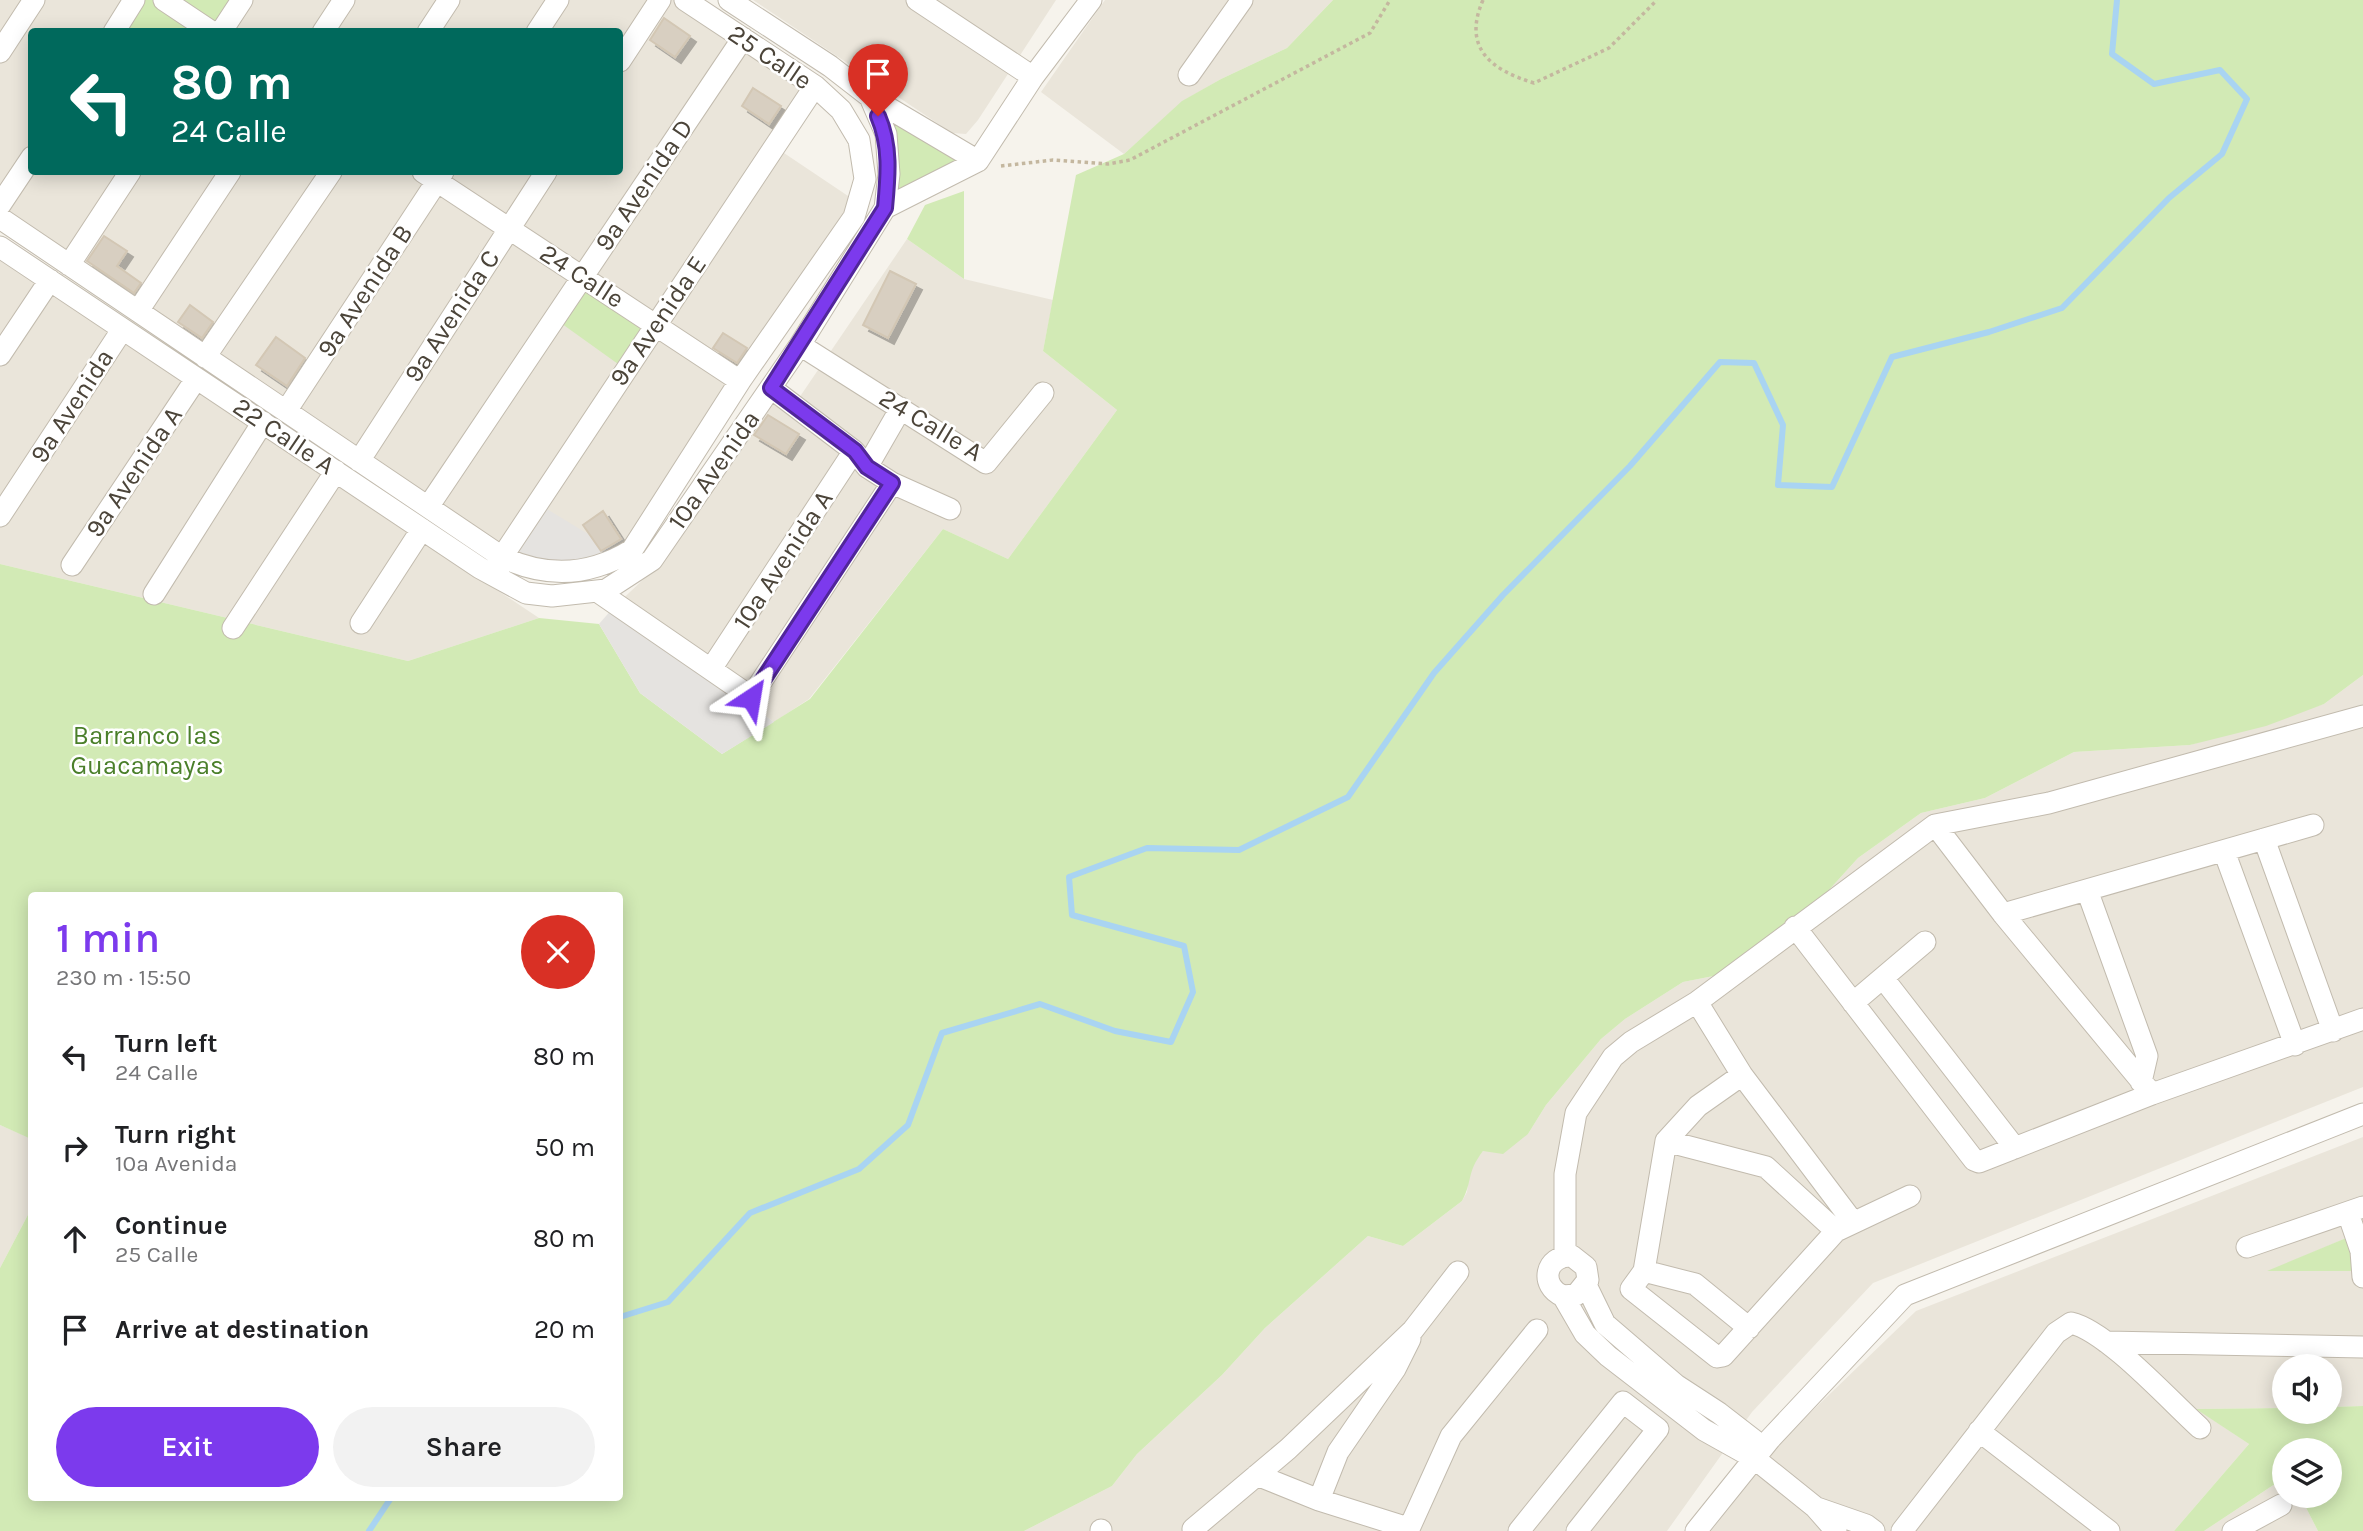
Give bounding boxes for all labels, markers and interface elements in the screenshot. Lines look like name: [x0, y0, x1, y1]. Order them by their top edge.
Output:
street label: 25 Calle: [722, 18, 818, 96]
pin: [848, 44, 908, 116]
text: 80 m: [171, 54, 293, 111]
icon: arrive: [859, 55, 897, 93]
icon: left: [56, 56, 147, 147]
text: 24 Calle: [171, 113, 287, 150]
street label: 9a Avenida D: [588, 113, 700, 257]
street label: 9a Avenida B: [311, 219, 419, 363]
street label: 24 Calle: [534, 237, 630, 315]
street label: 9a Avenida C: [398, 244, 506, 388]
street label: 9a Avenida E: [603, 250, 713, 392]
street label: 9a Avenida: [24, 343, 120, 469]
street label: 24 Calle A: [874, 382, 988, 468]
street label: 22 Calle A: [227, 391, 341, 481]
street label: 9a Avenida A: [79, 401, 189, 543]
street label: 10a Avenida: [662, 404, 766, 536]
street label: 10a Avenida A: [727, 485, 839, 635]
position arrow: [714, 661, 788, 735]
park label: Barranco las Guacamayas: [70, 720, 224, 781]
text: 1 min: [56, 913, 160, 963]
button: close: [521, 915, 595, 989]
text: 230 m · 15:50: [56, 964, 191, 991]
text: Turn left: [115, 1028, 217, 1059]
icon: left: [56, 1038, 94, 1076]
text: 80 m: [533, 1041, 595, 1072]
text: 24 Calle: [115, 1059, 198, 1086]
text: Turn right: [115, 1119, 236, 1150]
icon: right: [56, 1129, 94, 1167]
text: 50 m: [534, 1132, 595, 1163]
text: 10a Avenida: [115, 1150, 237, 1177]
text: Continue: [115, 1210, 227, 1241]
icon: ahead: [56, 1220, 94, 1258]
text: 80 m: [533, 1223, 595, 1254]
text: 25 Calle: [115, 1241, 198, 1268]
icon: arrive: [56, 1311, 94, 1349]
text: Arrive at destination: [115, 1314, 369, 1345]
text: 20 m: [534, 1314, 595, 1345]
map controls: [2272, 1354, 2342, 1508]
button: sound: [2272, 1354, 2342, 1424]
button: Exit: [56, 1407, 319, 1487]
button: Share: [333, 1407, 595, 1487]
button: layers: [2272, 1438, 2342, 1508]

